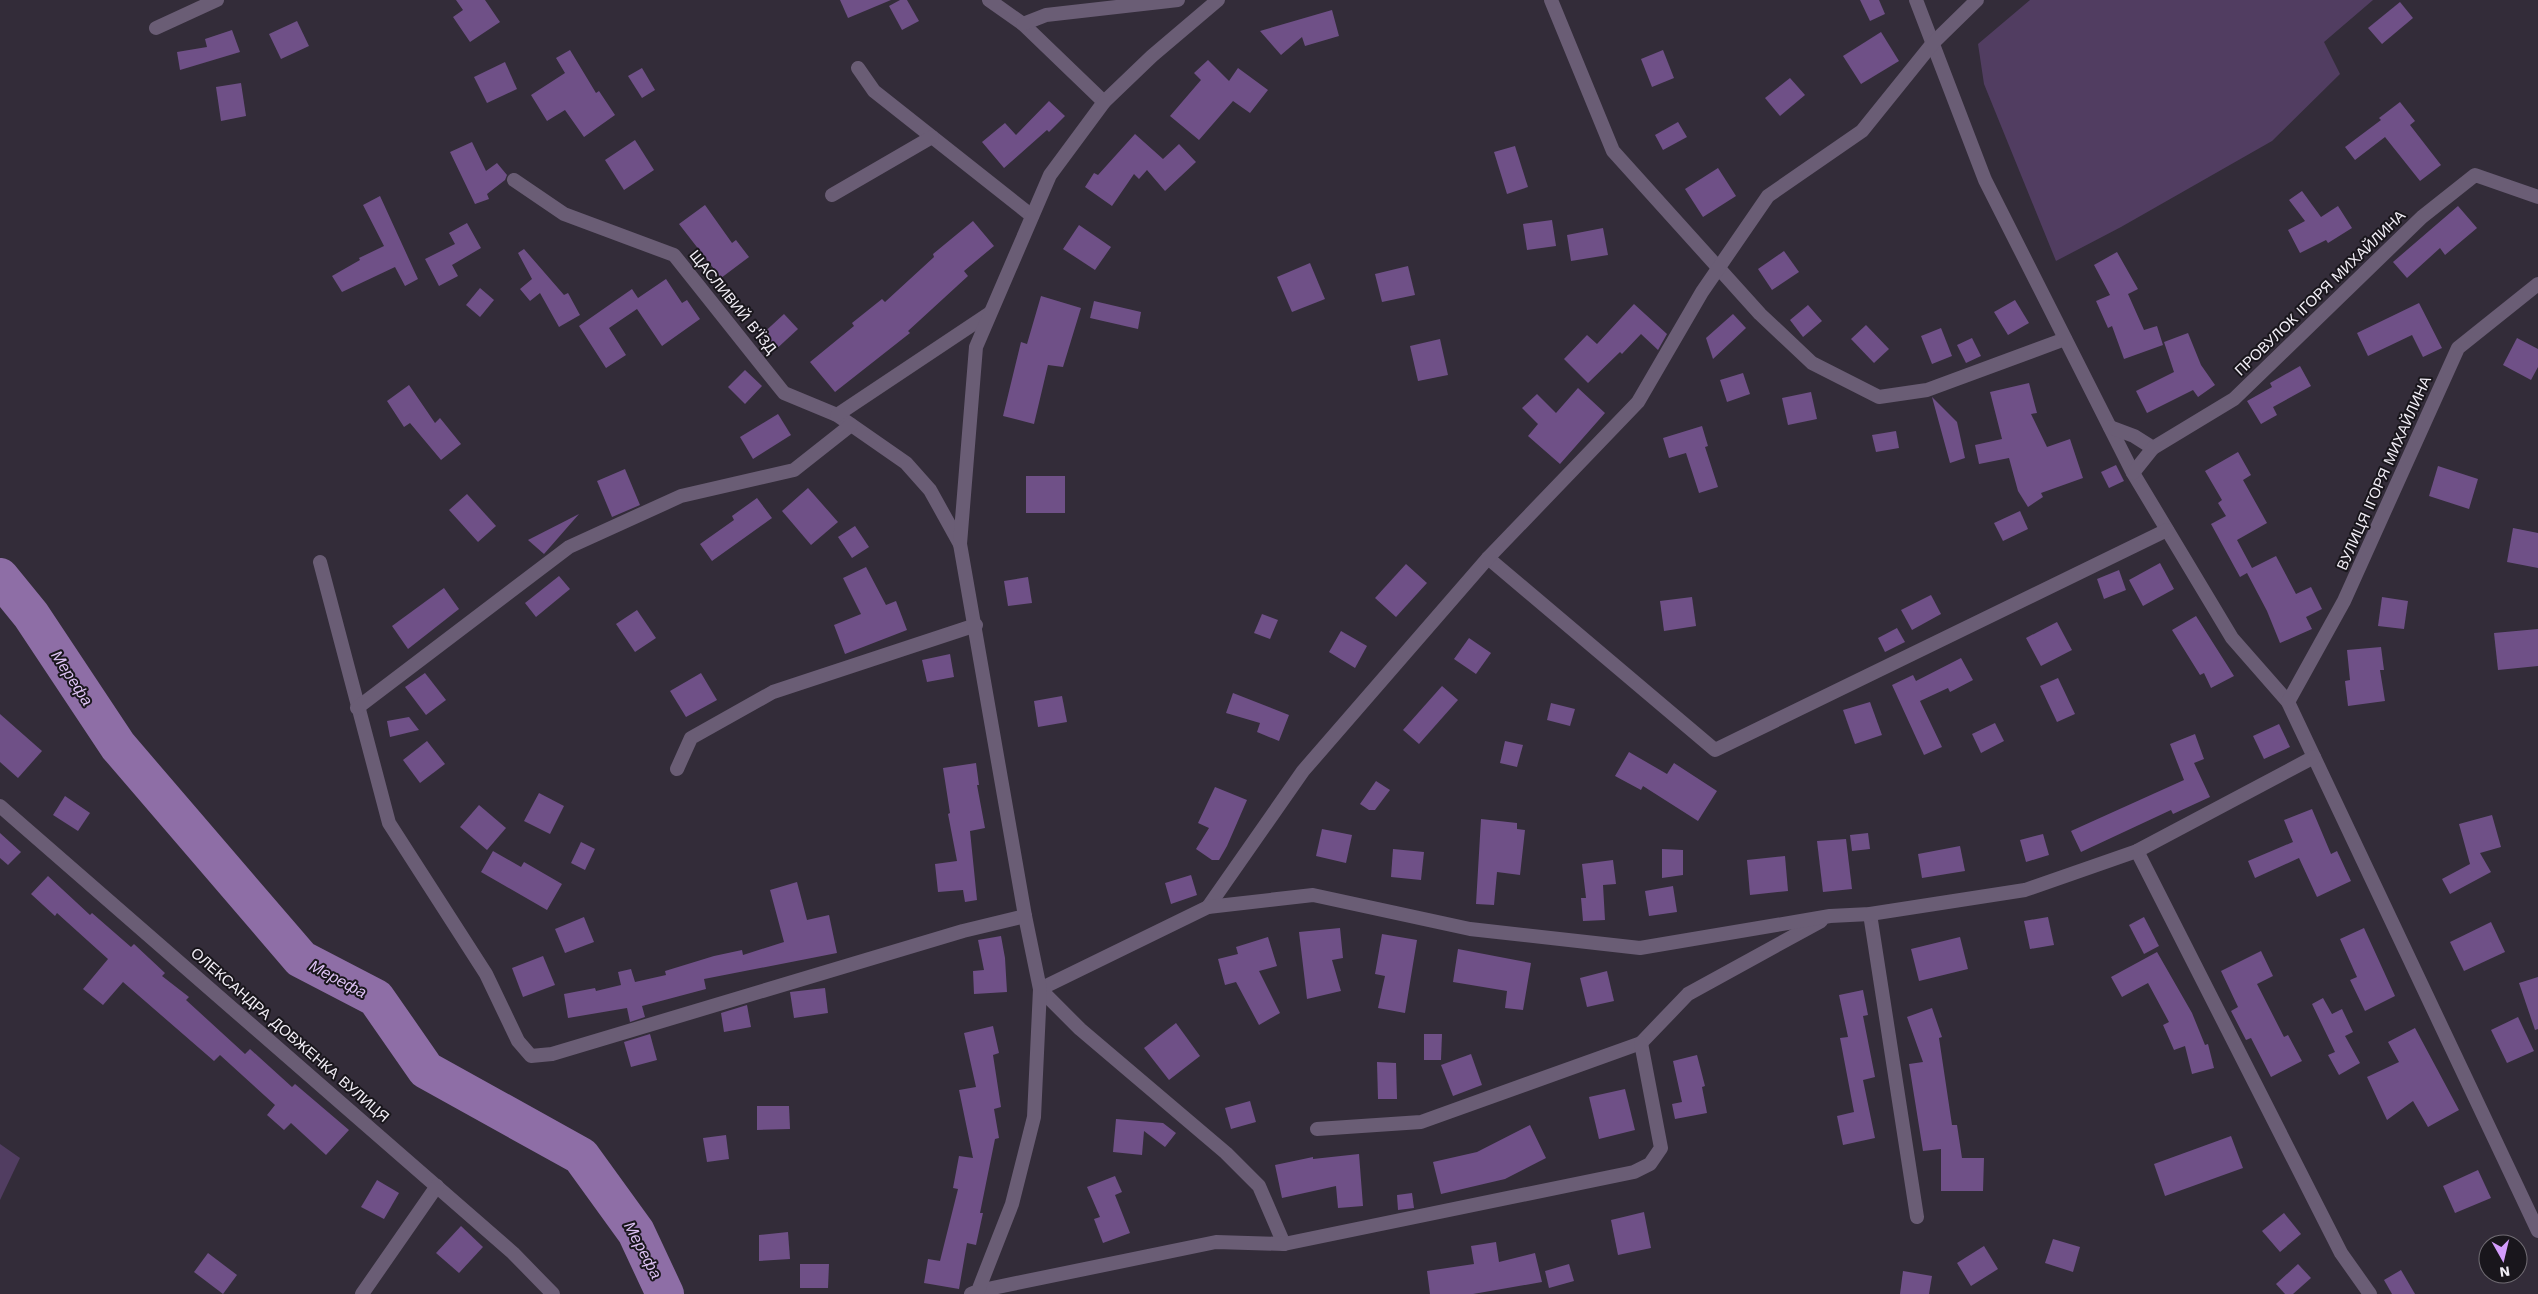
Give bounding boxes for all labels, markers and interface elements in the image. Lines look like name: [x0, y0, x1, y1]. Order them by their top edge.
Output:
street label: ПРОВУЛОК ІГОРЯ МИХАЙЛИНА: [2231, 207, 2409, 379]
street label: ЩАСЛИВИЙ В'ЇЗД: [686, 246, 780, 358]
street label: ВУЛИЦЯ ІГОРЯ МИХАЙЛИНА: [2333, 373, 2435, 573]
water label: Мерефа: [47, 647, 97, 709]
street label: ОЛЕКСАНДРА ДОВЖЕНКА ВУЛИЦЯ: [187, 944, 393, 1126]
water label: Мерефа: [306, 956, 370, 1002]
water label: Мерефа: [620, 1218, 666, 1282]
north arrow: [2478, 1234, 2528, 1284]
text: N: [2499, 1263, 2511, 1281]

